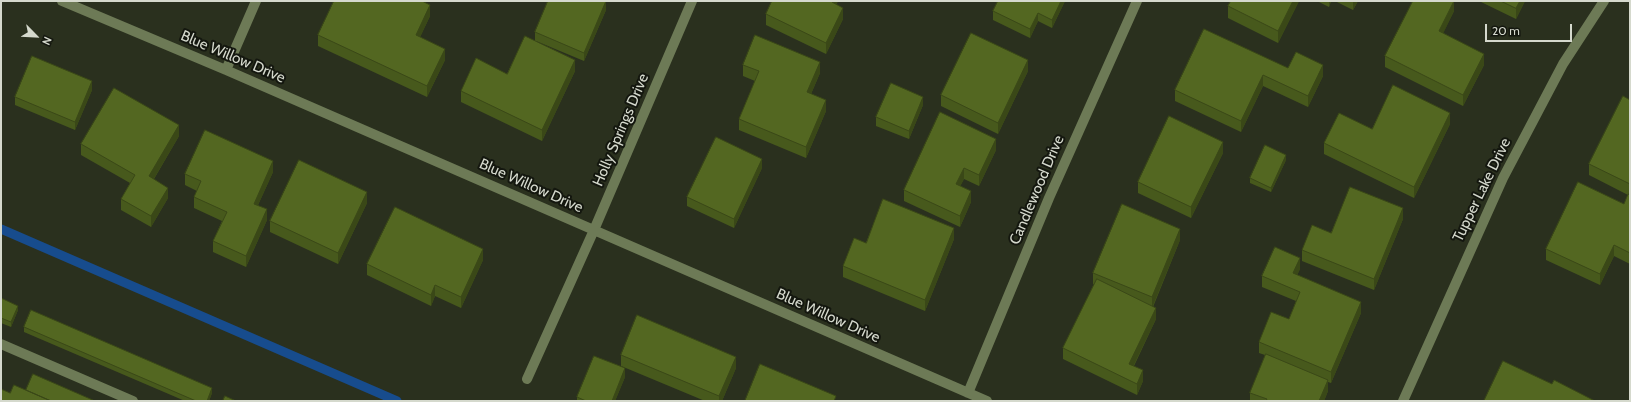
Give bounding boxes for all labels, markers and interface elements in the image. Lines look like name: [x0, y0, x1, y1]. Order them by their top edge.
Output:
north arrow: [16, 16, 56, 56]
scale bar: [1487, 16, 1574, 42]
text: 20 m: [1492, 23, 1520, 38]
street label: Blue Willow Drive: [178, 27, 288, 87]
text: N: [39, 34, 55, 47]
street label: Holly Springs Drive: [589, 71, 653, 189]
street label: Candlewood Drive: [1006, 133, 1068, 247]
street label: Tupper Lake Drive: [1449, 135, 1515, 245]
street label: Blue Willow Drive: [476, 155, 586, 217]
street label: Blue Willow Drive: [773, 285, 883, 347]

